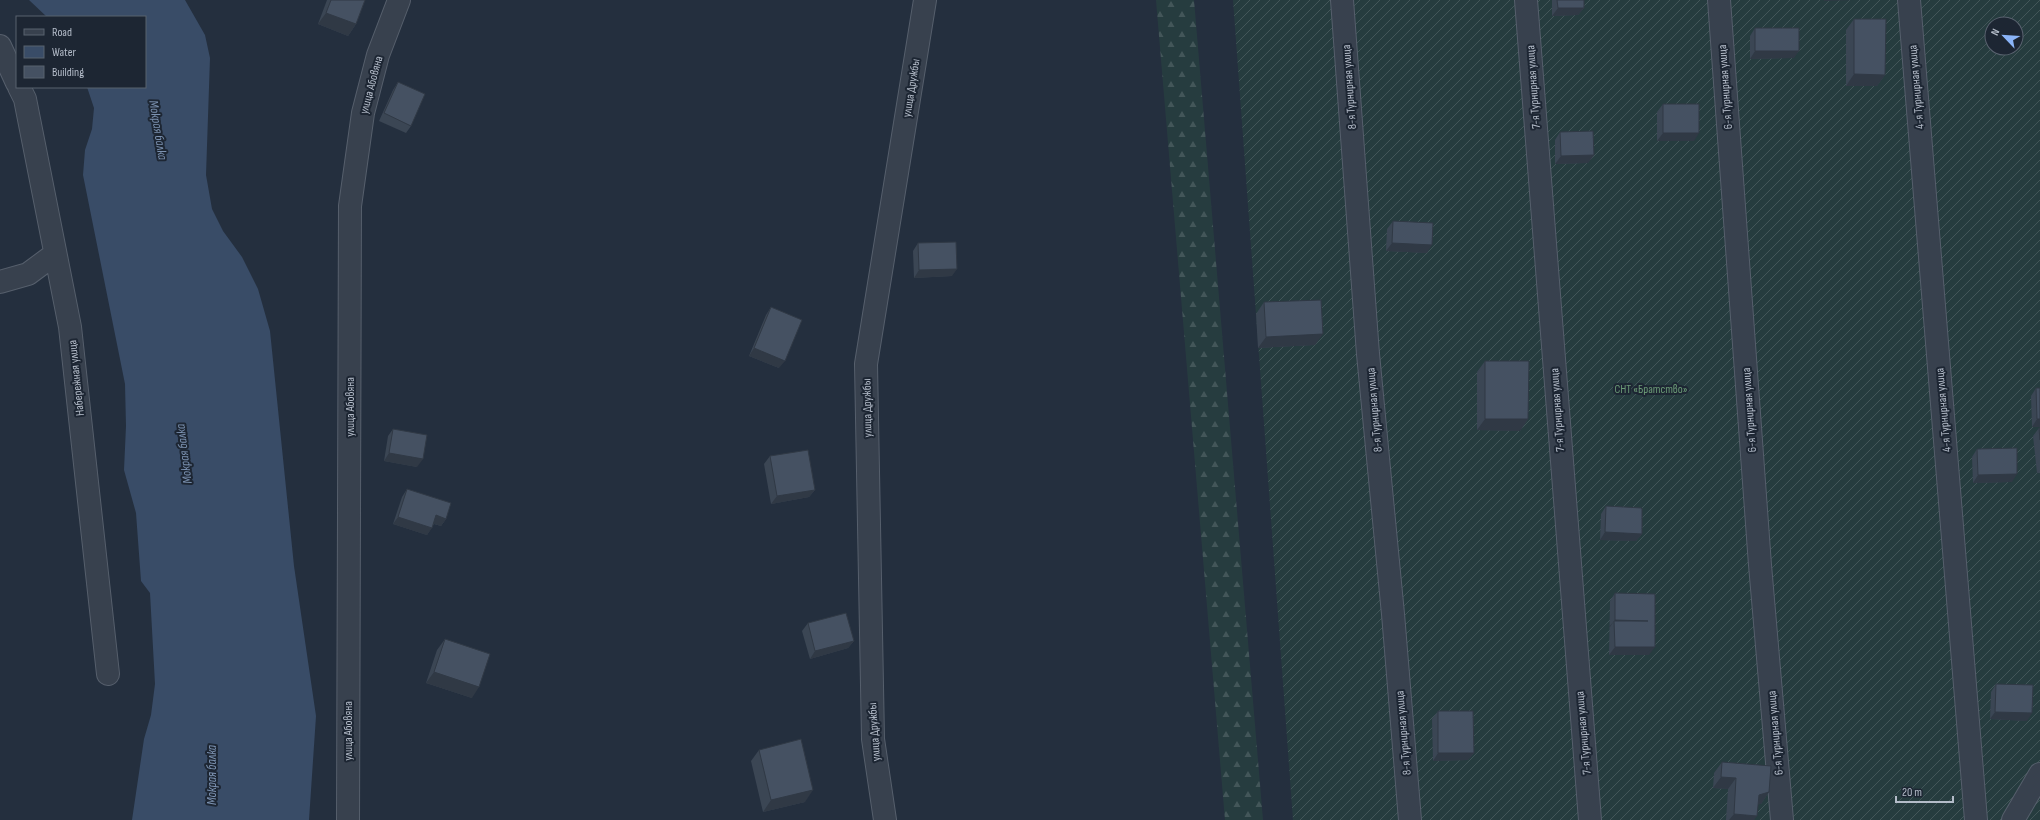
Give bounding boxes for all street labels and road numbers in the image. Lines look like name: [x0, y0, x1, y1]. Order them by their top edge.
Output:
street label: 8-я Турнирная улица: [1339, 44, 1360, 130]
street label: 7-я Турнирная улица: [1523, 44, 1544, 129]
street label: 6-я Турнирная улица: [1715, 44, 1736, 130]
street label: 4-я Турнирная улица: [1905, 44, 1928, 130]
street label: улица Абовяна: [357, 54, 387, 116]
street label: улица Дружбы: [899, 58, 924, 118]
street label: Набережная улица: [65, 339, 88, 417]
street label: 8-я Турнирная улица: [1363, 367, 1386, 453]
street label: 7-я Турнирная улица: [1547, 367, 1568, 452]
street label: 6-я Турнирная улица: [1739, 367, 1760, 453]
street label: 4-я Турнирная улица: [1932, 367, 1955, 453]
street label: улица Абовяна: [343, 377, 358, 437]
street label: улица Дружбы: [859, 378, 876, 438]
street label: 8-я Турнирная улица: [1392, 690, 1415, 776]
street label: 7-я Турнирная улица: [1572, 690, 1595, 775]
street label: 6-я Турнирная улица: [1764, 690, 1787, 776]
street label: улица Абовяна: [341, 701, 356, 761]
street label: улица Дружбы: [865, 702, 884, 762]

